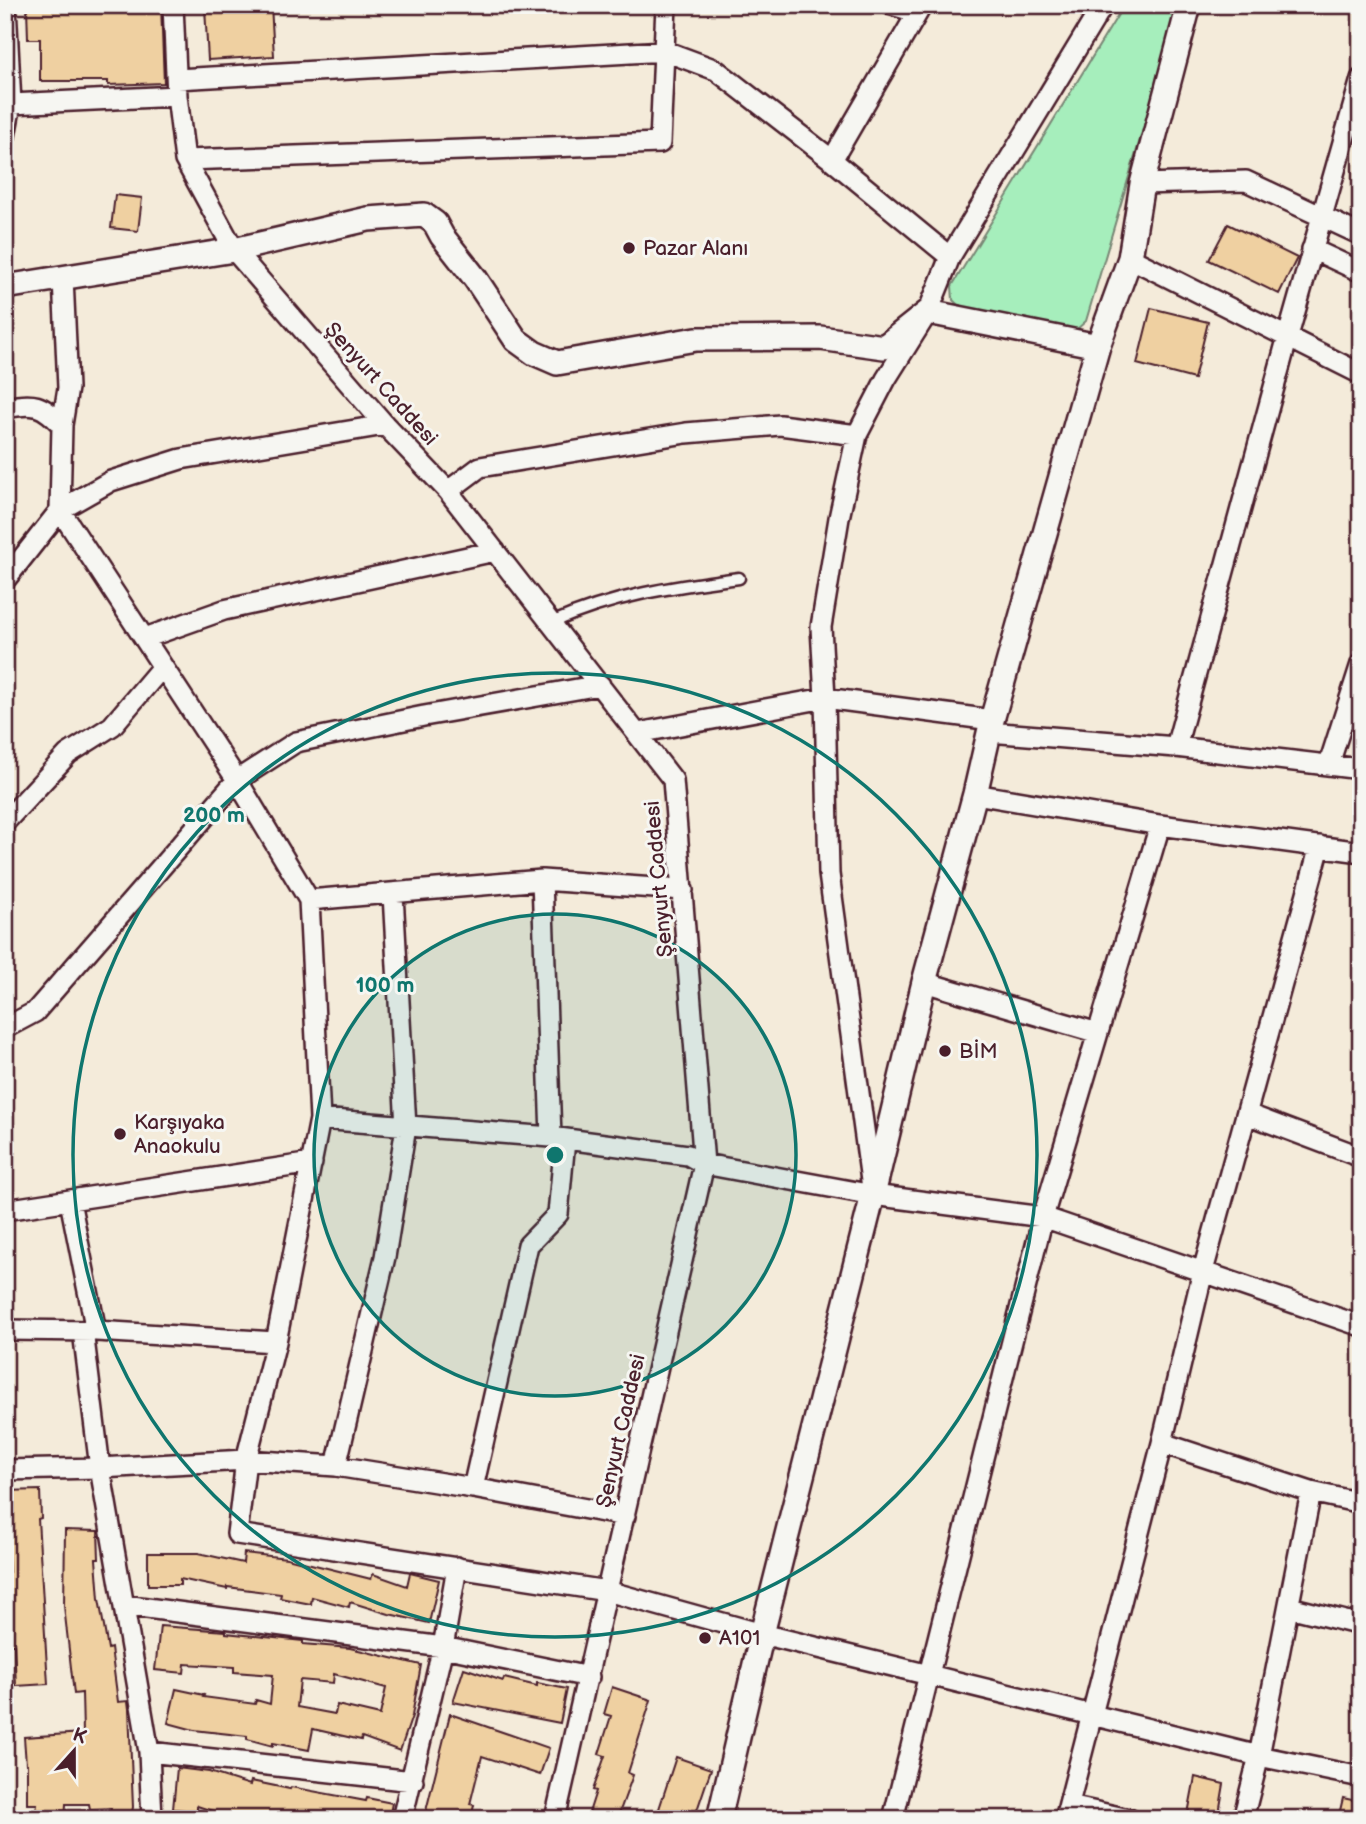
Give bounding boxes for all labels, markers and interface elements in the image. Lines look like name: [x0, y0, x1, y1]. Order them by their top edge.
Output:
place label: Pazar Alanı: [643, 236, 748, 261]
marker: Pazar Alanı: [621, 240, 637, 256]
street label: Şenyurt Caddesi: [319, 317, 443, 451]
street label: Şenyurt Caddesi: [640, 800, 678, 958]
text: 200 m: [183, 803, 245, 828]
text: 100 m: [356, 973, 414, 998]
place label: BİM: [959, 1039, 998, 1064]
marker: BİM: [937, 1043, 953, 1059]
place label: Karşıyaka Anaokulu: [134, 1110, 225, 1159]
marker: Karşıyaka Anaokulu: [112, 1126, 128, 1142]
centre of rings: [543, 1143, 567, 1167]
street label: Şenyurt Caddesi: [591, 1352, 651, 1510]
place label: A101: [719, 1626, 760, 1651]
marker: A101: [697, 1630, 713, 1646]
north arrow: [38, 1716, 108, 1786]
text: K: [69, 1723, 90, 1750]

